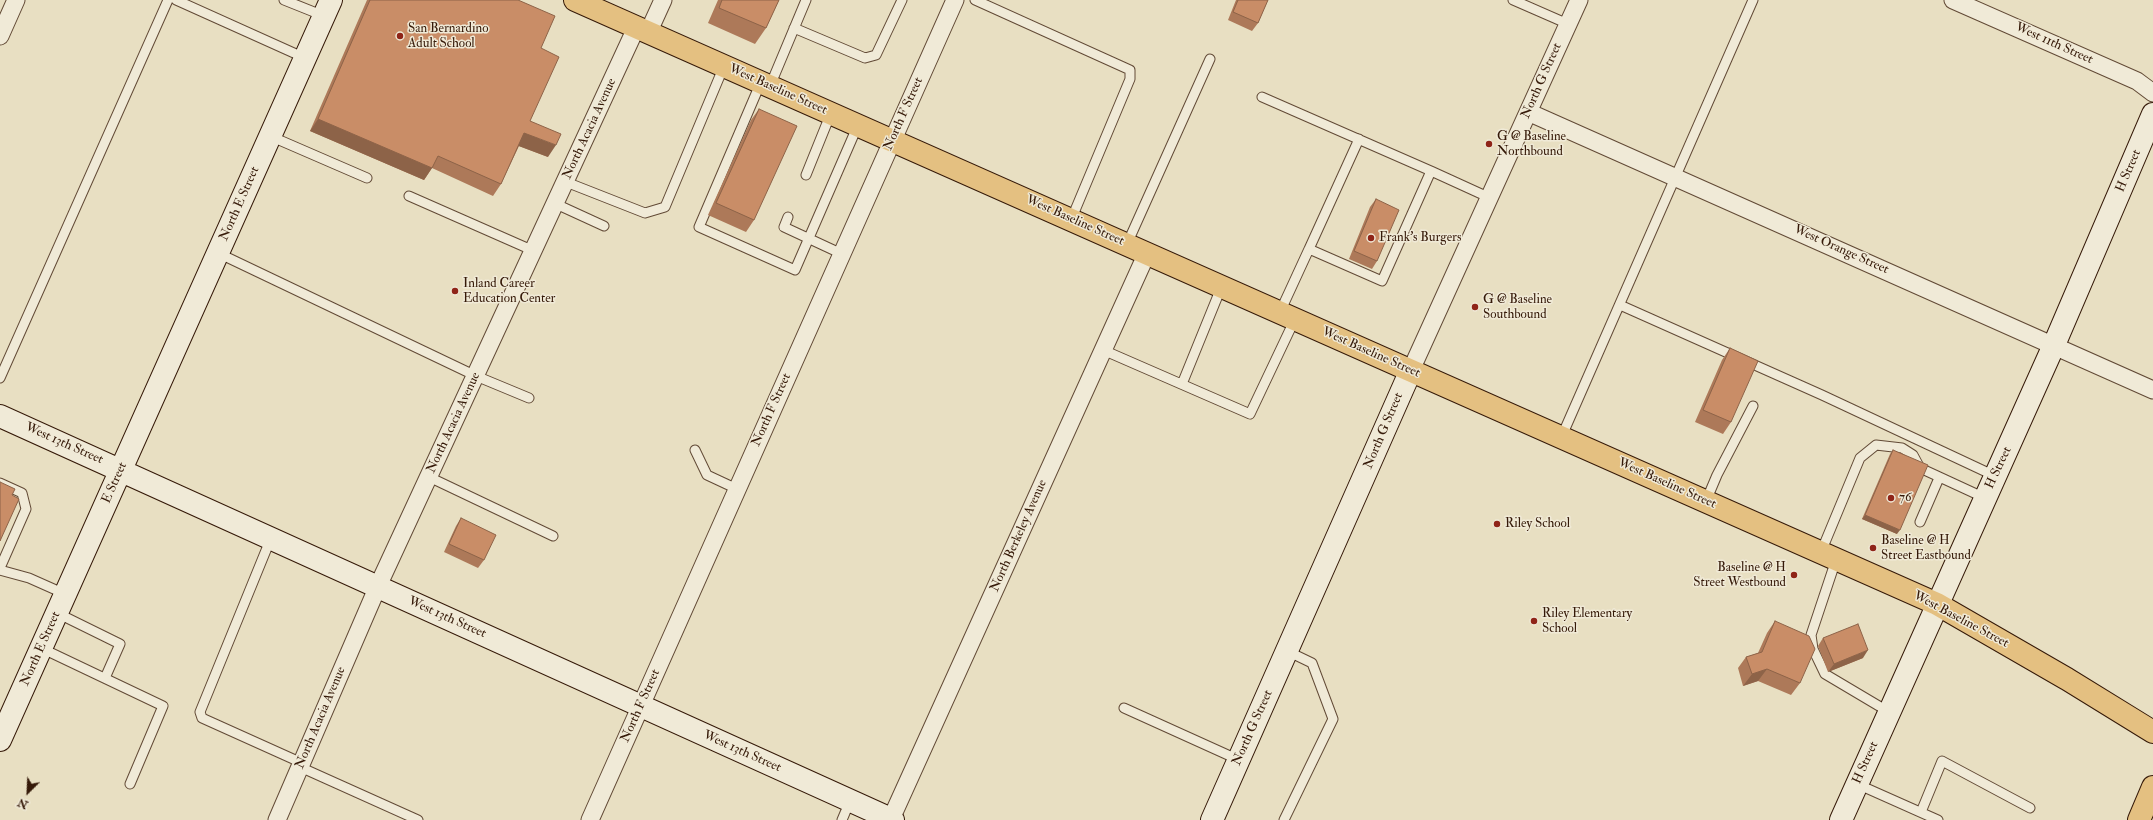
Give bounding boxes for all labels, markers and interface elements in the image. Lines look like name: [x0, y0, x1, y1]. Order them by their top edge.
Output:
street label: West 11th Street: [2013, 20, 2095, 68]
place label: San Bernardino Adult School: [408, 21, 488, 52]
marker: San Bernardino Adult School: [395, 31, 405, 41]
street label: North G Street: [1518, 41, 1566, 121]
street label: West Baseline Street: [727, 61, 829, 119]
street label: North F Street: [881, 75, 927, 153]
street label: North Acacia Avenue: [560, 76, 620, 182]
place label: G @ Baseline Northbound: [1497, 129, 1566, 160]
marker: G @ Baseline Northbound: [1484, 139, 1494, 149]
street label: H Street: [2113, 147, 2145, 195]
street label: North E Street: [217, 164, 263, 244]
street label: West Baseline Street: [1024, 192, 1126, 250]
street label: West Orange Street: [1791, 222, 1891, 278]
place label: Frank's Burgers: [1379, 230, 1461, 246]
marker: Frank's Burgers: [1366, 233, 1376, 243]
place label: Inland Career Education Center: [463, 276, 555, 307]
marker: Inland Career Education Center: [450, 286, 460, 296]
place label: G @ Baseline Southbound: [1483, 292, 1552, 323]
marker: G @ Baseline Southbound: [1470, 302, 1480, 312]
street label: West Baseline Street: [1320, 324, 1422, 382]
street label: North Acacia Avenue: [424, 370, 484, 476]
street label: North F Street: [749, 371, 795, 449]
street label: North G Street: [1361, 391, 1407, 471]
street label: West 13th Street: [23, 420, 105, 468]
street label: H Street: [1982, 444, 2016, 492]
street label: West Baseline Street: [1616, 455, 1718, 513]
street label: E Street: [99, 460, 131, 506]
street label: North Berkeley Avenue: [987, 477, 1051, 595]
place label: 76: [1899, 490, 1912, 506]
marker: 76: [1886, 493, 1896, 503]
place label: Riley School: [1505, 516, 1570, 532]
marker: Riley School: [1492, 519, 1502, 529]
place label: Baseline @ H Street Eastbound: [1881, 533, 1971, 564]
marker: Baseline @ H Street Eastbound: [1868, 543, 1878, 553]
place label: Baseline @ H Street Westbound: [1693, 560, 1786, 591]
marker: Baseline @ H Street Westbound: [1789, 570, 1799, 580]
street label: West Baseline Street: [1911, 588, 2011, 652]
street label: West 13th Street: [406, 594, 488, 642]
place label: Riley Elementary School: [1542, 606, 1632, 637]
street label: North E Street: [18, 609, 64, 689]
marker: Riley Elementary School: [1529, 616, 1539, 626]
street label: North Acacia Avenue: [292, 665, 350, 771]
street label: North F Street: [618, 667, 664, 745]
street label: North G Street: [1229, 688, 1277, 768]
street label: West 13th Street: [701, 728, 783, 776]
street label: H Street: [1850, 739, 1882, 787]
north arrow: [8, 772, 48, 812]
text: N: [16, 795, 30, 811]

